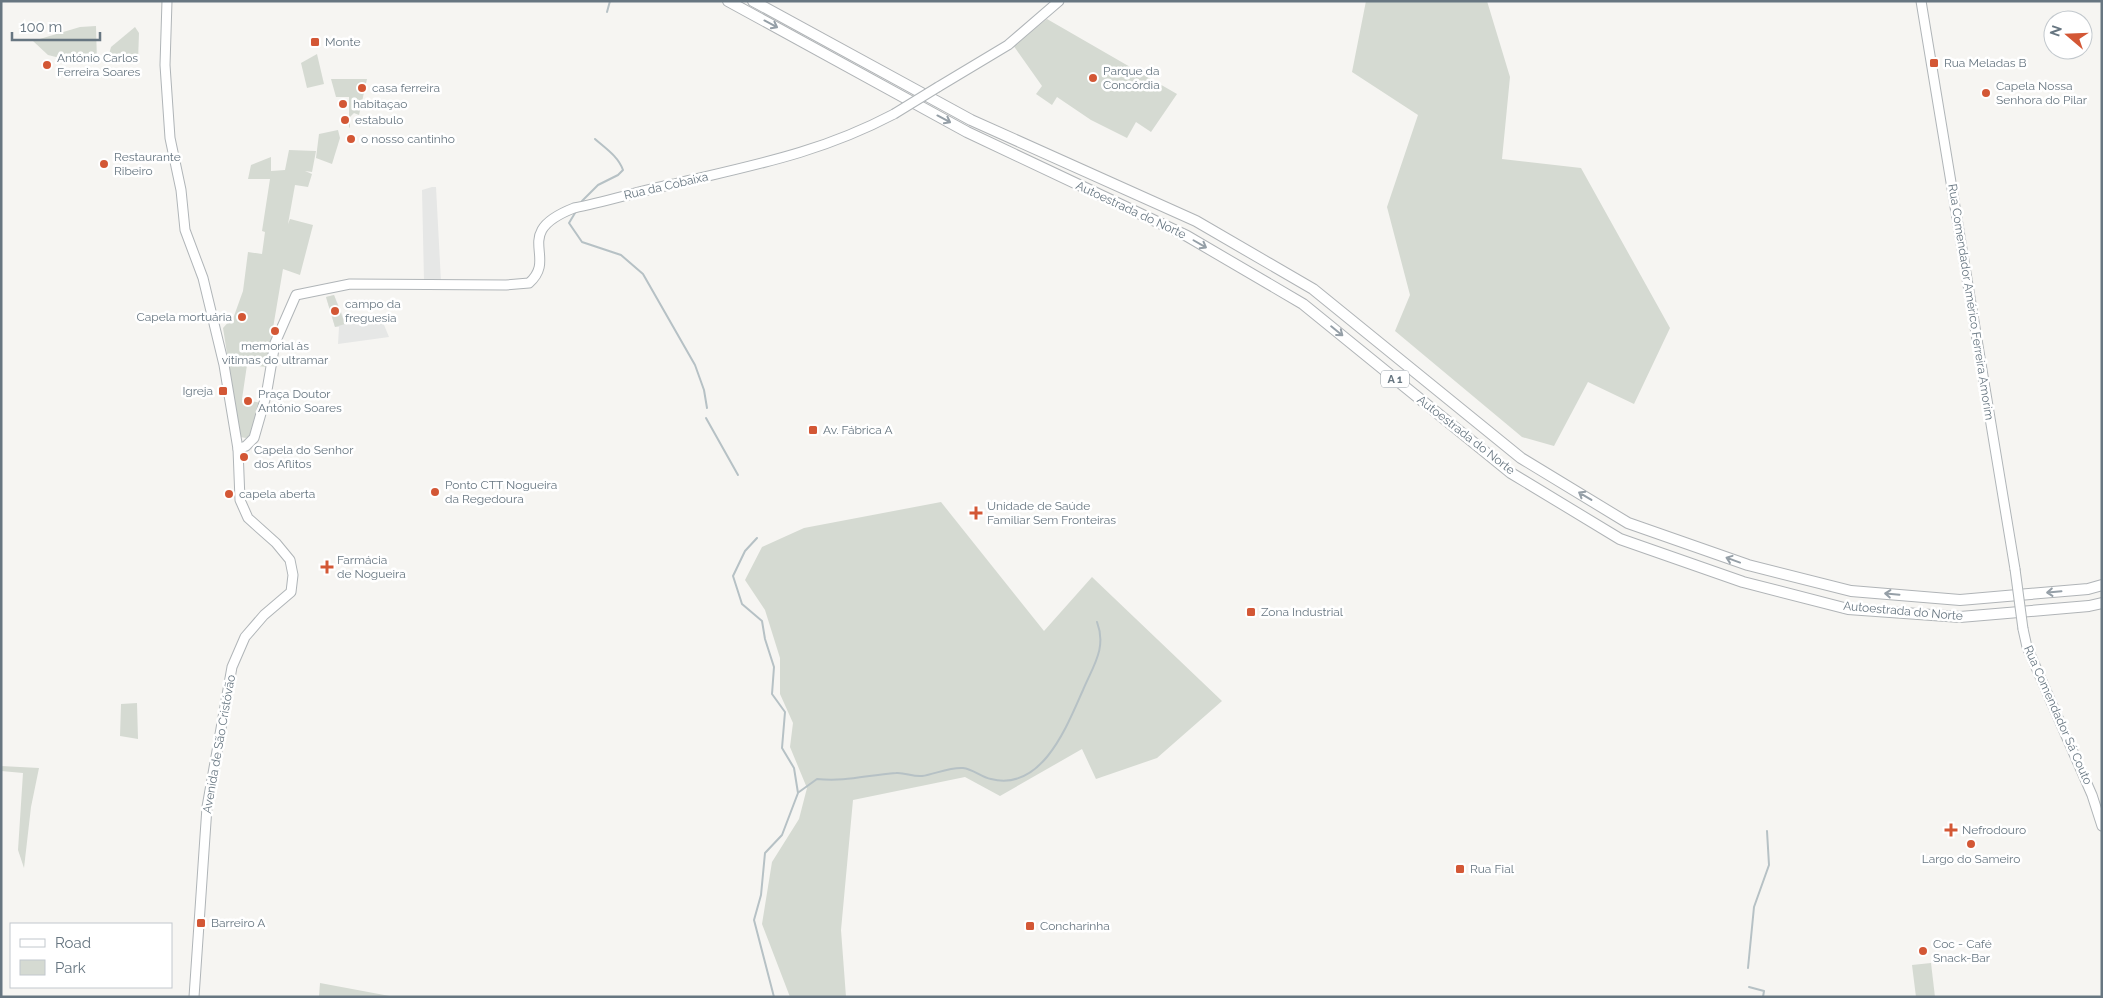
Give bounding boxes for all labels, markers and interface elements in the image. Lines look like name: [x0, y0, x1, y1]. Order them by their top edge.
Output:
scale bar: [12, 10, 100, 42]
north arrow: [2043, 10, 2093, 60]
text: 100 m: [20, 18, 62, 36]
one-way arrow: [763, 19, 778, 29]
text: N: [2046, 23, 2065, 38]
place label: Monte: [325, 35, 360, 49]
marker: Monte: [309, 36, 321, 48]
place label: António Carlos Ferreira Soares: [57, 51, 140, 79]
place label: Rua Meladas B: [1944, 56, 2027, 70]
marker: Rua Meladas B: [1928, 57, 1940, 69]
marker: António Carlos Ferreira Soares: [41, 59, 53, 71]
place label: Parque da Concórdia: [1103, 64, 1160, 92]
marker: Parque da Concórdia: [1087, 72, 1099, 84]
place label: Capela Nossa Senhora do Pilar: [1996, 79, 2088, 107]
place label: casa ferreira: [372, 81, 440, 95]
marker: casa ferreira: [356, 82, 368, 94]
marker: Capela Nossa Senhora do Pilar: [1980, 87, 1992, 99]
place label: habitaçao: [353, 97, 407, 111]
marker: habitaçao: [337, 98, 349, 110]
place label: estabulo: [355, 113, 403, 127]
marker: estabulo: [339, 114, 351, 126]
one-way arrow: [936, 115, 951, 124]
place label: o nosso cantinho: [361, 132, 455, 146]
marker: o nosso cantinho: [345, 133, 357, 145]
place label: Restaurante Ribeiro: [114, 150, 181, 178]
marker: Restaurante Ribeiro: [98, 158, 110, 170]
street label: Rua da Cobaixa: [623, 170, 709, 202]
street label: Autoestrada do Norte: [1074, 178, 1188, 242]
street label: Rua Comendador Américo Ferreira Amorim: [1945, 183, 1997, 421]
one-way arrow: [1193, 239, 1207, 249]
place label: campo da freguesia: [345, 297, 401, 325]
marker: campo da freguesia: [329, 305, 341, 317]
place label: Capela mortuária: [136, 310, 232, 324]
marker: Capela mortuária: [236, 311, 248, 323]
marker: memorial às vitimas do ultramar: [269, 325, 281, 337]
one-way arrow: [1330, 326, 1343, 337]
place label: memorial às vitimas do ultramar: [222, 339, 329, 367]
road number: A 1: [1381, 370, 1409, 388]
place label: Igreja: [182, 384, 213, 398]
marker: Igreja: [217, 385, 229, 397]
place label: Praça Doutor António Soares: [258, 387, 342, 415]
street label: Autoestrada do Norte: [1414, 393, 1518, 477]
marker: Praça Doutor António Soares: [242, 395, 254, 407]
place label: Av. Fábrica A: [823, 423, 893, 437]
marker: Av. Fábrica A: [807, 424, 819, 436]
place label: Capela do Senhor dos Aflitos: [254, 443, 354, 471]
marker: Capela do Senhor dos Aflitos: [238, 451, 250, 463]
place label: Ponto CTT Nogueira da Regedoura: [445, 478, 557, 506]
marker: Ponto CTT Nogueira da Regedoura: [429, 486, 441, 498]
place label: capela aberta: [239, 487, 315, 501]
marker: capela aberta: [223, 488, 235, 500]
one-way arrow: [1578, 491, 1592, 501]
place label: Unidade de Saúde Familiar Sem Fronteiras: [987, 499, 1116, 527]
marker: Unidade de Saúde Familiar Sem Fronteiras: [969, 506, 983, 520]
place label: Farmácia de Nogueira: [337, 553, 406, 581]
one-way arrow: [1726, 555, 1742, 564]
marker: Farmácia de Nogueira: [321, 561, 333, 573]
one-way arrow: [2046, 587, 2062, 596]
one-way arrow: [1884, 590, 1900, 599]
street label: Autoestrada do Norte: [1843, 599, 1963, 623]
place label: Zona Industrial: [1261, 605, 1344, 619]
marker: Zona Industrial: [1245, 606, 1257, 618]
street label: Rua Comendador Sá Couto: [2021, 643, 2095, 787]
street label: Avenida de São Cristóvão: [200, 673, 238, 815]
marker: Nefrodouro: [1944, 823, 1958, 837]
place label: Nefrodouro: [1962, 823, 2026, 837]
marker: Largo do Sameiro: [1965, 838, 1977, 850]
place label: Largo do Sameiro: [1922, 852, 2020, 866]
place label: Rua Fial: [1470, 862, 1515, 876]
marker: Rua Fial: [1454, 863, 1466, 875]
place label: Barreiro A: [211, 916, 265, 930]
marker: Barreiro A: [195, 917, 207, 929]
place label: Concharinha: [1040, 919, 1110, 933]
marker: Concharinha: [1024, 920, 1036, 932]
legend: [10, 923, 172, 988]
text: Road: [55, 934, 91, 952]
place label: Coc - Café Snack-Bar: [1933, 937, 1992, 965]
marker: Coc - Café Snack-Bar: [1917, 945, 1929, 957]
text: Park: [55, 959, 86, 977]

